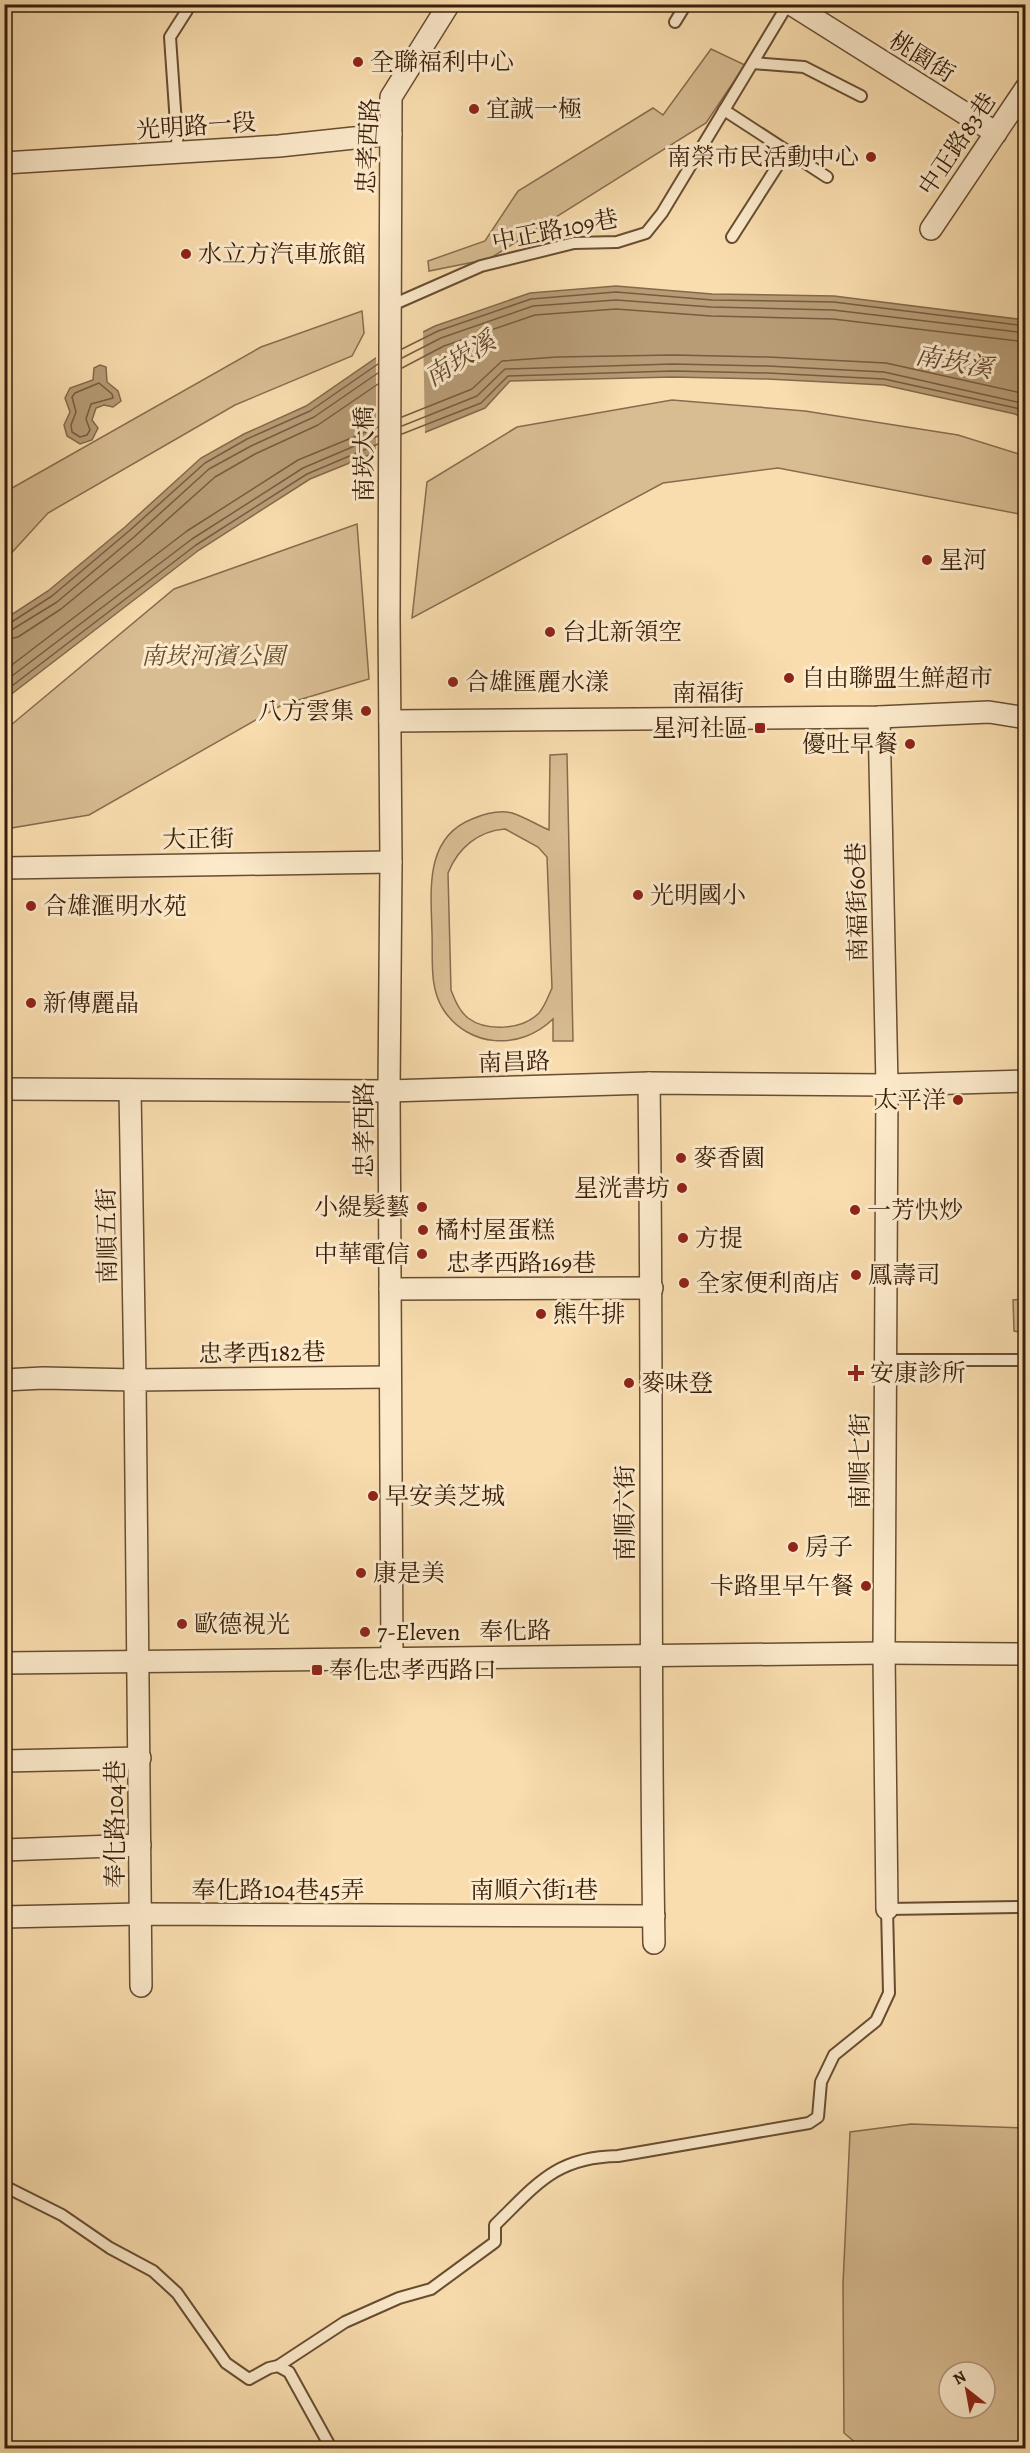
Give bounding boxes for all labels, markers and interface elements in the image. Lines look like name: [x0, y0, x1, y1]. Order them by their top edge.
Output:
street label: 桃園街: [883, 24, 961, 90]
place label: 全聯福利中心: [370, 46, 514, 78]
marker: 全聯福利中心: [351, 55, 365, 69]
street label: 中正路83巷: [911, 86, 1003, 202]
place label: 宜誠一極: [486, 93, 582, 125]
street label: 忠孝西路: [350, 97, 386, 195]
marker: 宜誠一極: [467, 102, 481, 116]
street label: 光明路一段: [135, 106, 257, 146]
place label: 南榮市民活動中心: [667, 141, 859, 173]
marker: 南榮市民活動中心: [864, 150, 878, 164]
street label: 中正路109巷: [489, 202, 621, 258]
place label: 水立方汽車旅館: [198, 238, 366, 270]
marker: 水立方汽車旅館: [179, 247, 193, 261]
water label: 南崁溪: [418, 322, 505, 395]
water label: 南崁溪: [912, 337, 999, 387]
street label: 南崁大橋: [348, 406, 380, 502]
place label: 星河: [939, 544, 987, 576]
marker: 星河: [920, 553, 934, 567]
place label: 台北新領空: [562, 616, 682, 648]
marker: 台北新領空: [543, 625, 557, 639]
park label: 南崁河濱公園: [141, 640, 289, 672]
place label: 自由聯盟生鮮超市: [801, 662, 993, 694]
place label: 合雄匯麗水漾: [465, 666, 609, 698]
marker: 自由聯盟生鮮超市: [782, 671, 796, 685]
marker: 合雄匯麗水漾: [446, 675, 460, 689]
street label: 南福街: [672, 677, 744, 709]
place label: 八方雲集: [258, 695, 354, 727]
marker: 八方雲集: [359, 704, 373, 718]
place label: 星河社區: [652, 712, 748, 744]
marker: 星河社區: [753, 721, 767, 735]
place label: 優吐早餐: [802, 728, 898, 760]
marker: 優吐早餐: [903, 737, 917, 751]
street label: 大正街: [162, 822, 234, 856]
street label: 南福街60巷: [840, 842, 874, 962]
place label: 光明國小: [650, 879, 746, 911]
marker: 光明國小: [631, 888, 645, 902]
place label: 合雄滙明水苑: [43, 890, 187, 922]
marker: 合雄滙明水苑: [24, 899, 38, 913]
place label: 新傳麗晶: [43, 987, 139, 1019]
marker: 新傳麗晶: [24, 996, 38, 1010]
street label: 南昌路: [477, 1045, 551, 1079]
street label: 忠孝西路: [348, 1082, 380, 1178]
place label: 太平洋: [874, 1084, 946, 1116]
marker: 太平洋: [951, 1093, 965, 1107]
place label: 麥香園: [693, 1142, 765, 1174]
marker: 麥香園: [674, 1151, 688, 1165]
place label: 星洸書坊: [574, 1172, 670, 1204]
marker: 星洸書坊: [675, 1181, 689, 1195]
street label: 南順五街: [90, 1188, 124, 1284]
place label: 小緹髮藝: [314, 1191, 410, 1223]
place label: 一芳快炒: [867, 1194, 963, 1226]
marker: 小緹髮藝: [415, 1200, 429, 1214]
marker: 一芳快炒: [848, 1203, 862, 1217]
place label: 橘村屋蛋糕: [435, 1214, 555, 1246]
place label: 方提: [695, 1222, 743, 1254]
marker: 橘村屋蛋糕: [416, 1223, 430, 1237]
marker: 方提: [676, 1231, 690, 1245]
place label: 中華電信: [314, 1238, 410, 1270]
marker: 中華電信: [415, 1247, 429, 1261]
street label: 忠孝西路169巷: [446, 1247, 596, 1279]
place label: 鳳壽司: [868, 1259, 940, 1291]
place label: 全家便利商店: [696, 1267, 840, 1299]
marker: 鳳壽司: [849, 1268, 863, 1282]
marker: 全家便利商店: [677, 1276, 691, 1290]
place label: 熊牛排: [553, 1298, 625, 1330]
marker: 熊牛排: [534, 1307, 548, 1321]
street label: 忠孝西182巷: [198, 1336, 326, 1370]
place label: 安康診所: [870, 1357, 966, 1389]
marker: 安康診所: [847, 1364, 865, 1382]
place label: 麥味登: [641, 1367, 713, 1399]
marker: 麥味登: [622, 1376, 636, 1390]
street label: 南順七街: [844, 1413, 876, 1509]
street label: 南順六街: [609, 1465, 641, 1561]
place label: 早安美芝城: [385, 1480, 505, 1512]
marker: 早安美芝城: [366, 1489, 380, 1503]
place label: 房子: [805, 1531, 853, 1563]
marker: 房子: [786, 1540, 800, 1554]
place label: 康是美: [373, 1557, 445, 1589]
marker: 康是美: [354, 1566, 368, 1580]
place label: 卡路里早午餐: [710, 1570, 854, 1602]
marker: 卡路里早午餐: [859, 1579, 873, 1593]
place label: 歐德視光: [194, 1608, 290, 1640]
street label: 奉化路: [479, 1614, 551, 1648]
place label: 7-Eleven: [377, 1616, 460, 1648]
marker: 歐德視光: [175, 1617, 189, 1631]
marker: 7-Eleven: [358, 1625, 372, 1639]
place label: 奉化忠孝西路口: [329, 1654, 497, 1686]
marker: 奉化忠孝西路口: [310, 1663, 324, 1677]
street label: 奉化路104巷: [99, 1760, 131, 1888]
street label: 奉化路104巷45弄: [191, 1874, 365, 1906]
street label: 南順六街1巷: [470, 1874, 598, 1906]
north arrow: [937, 2360, 997, 2420]
text: N: [949, 2365, 971, 2390]

